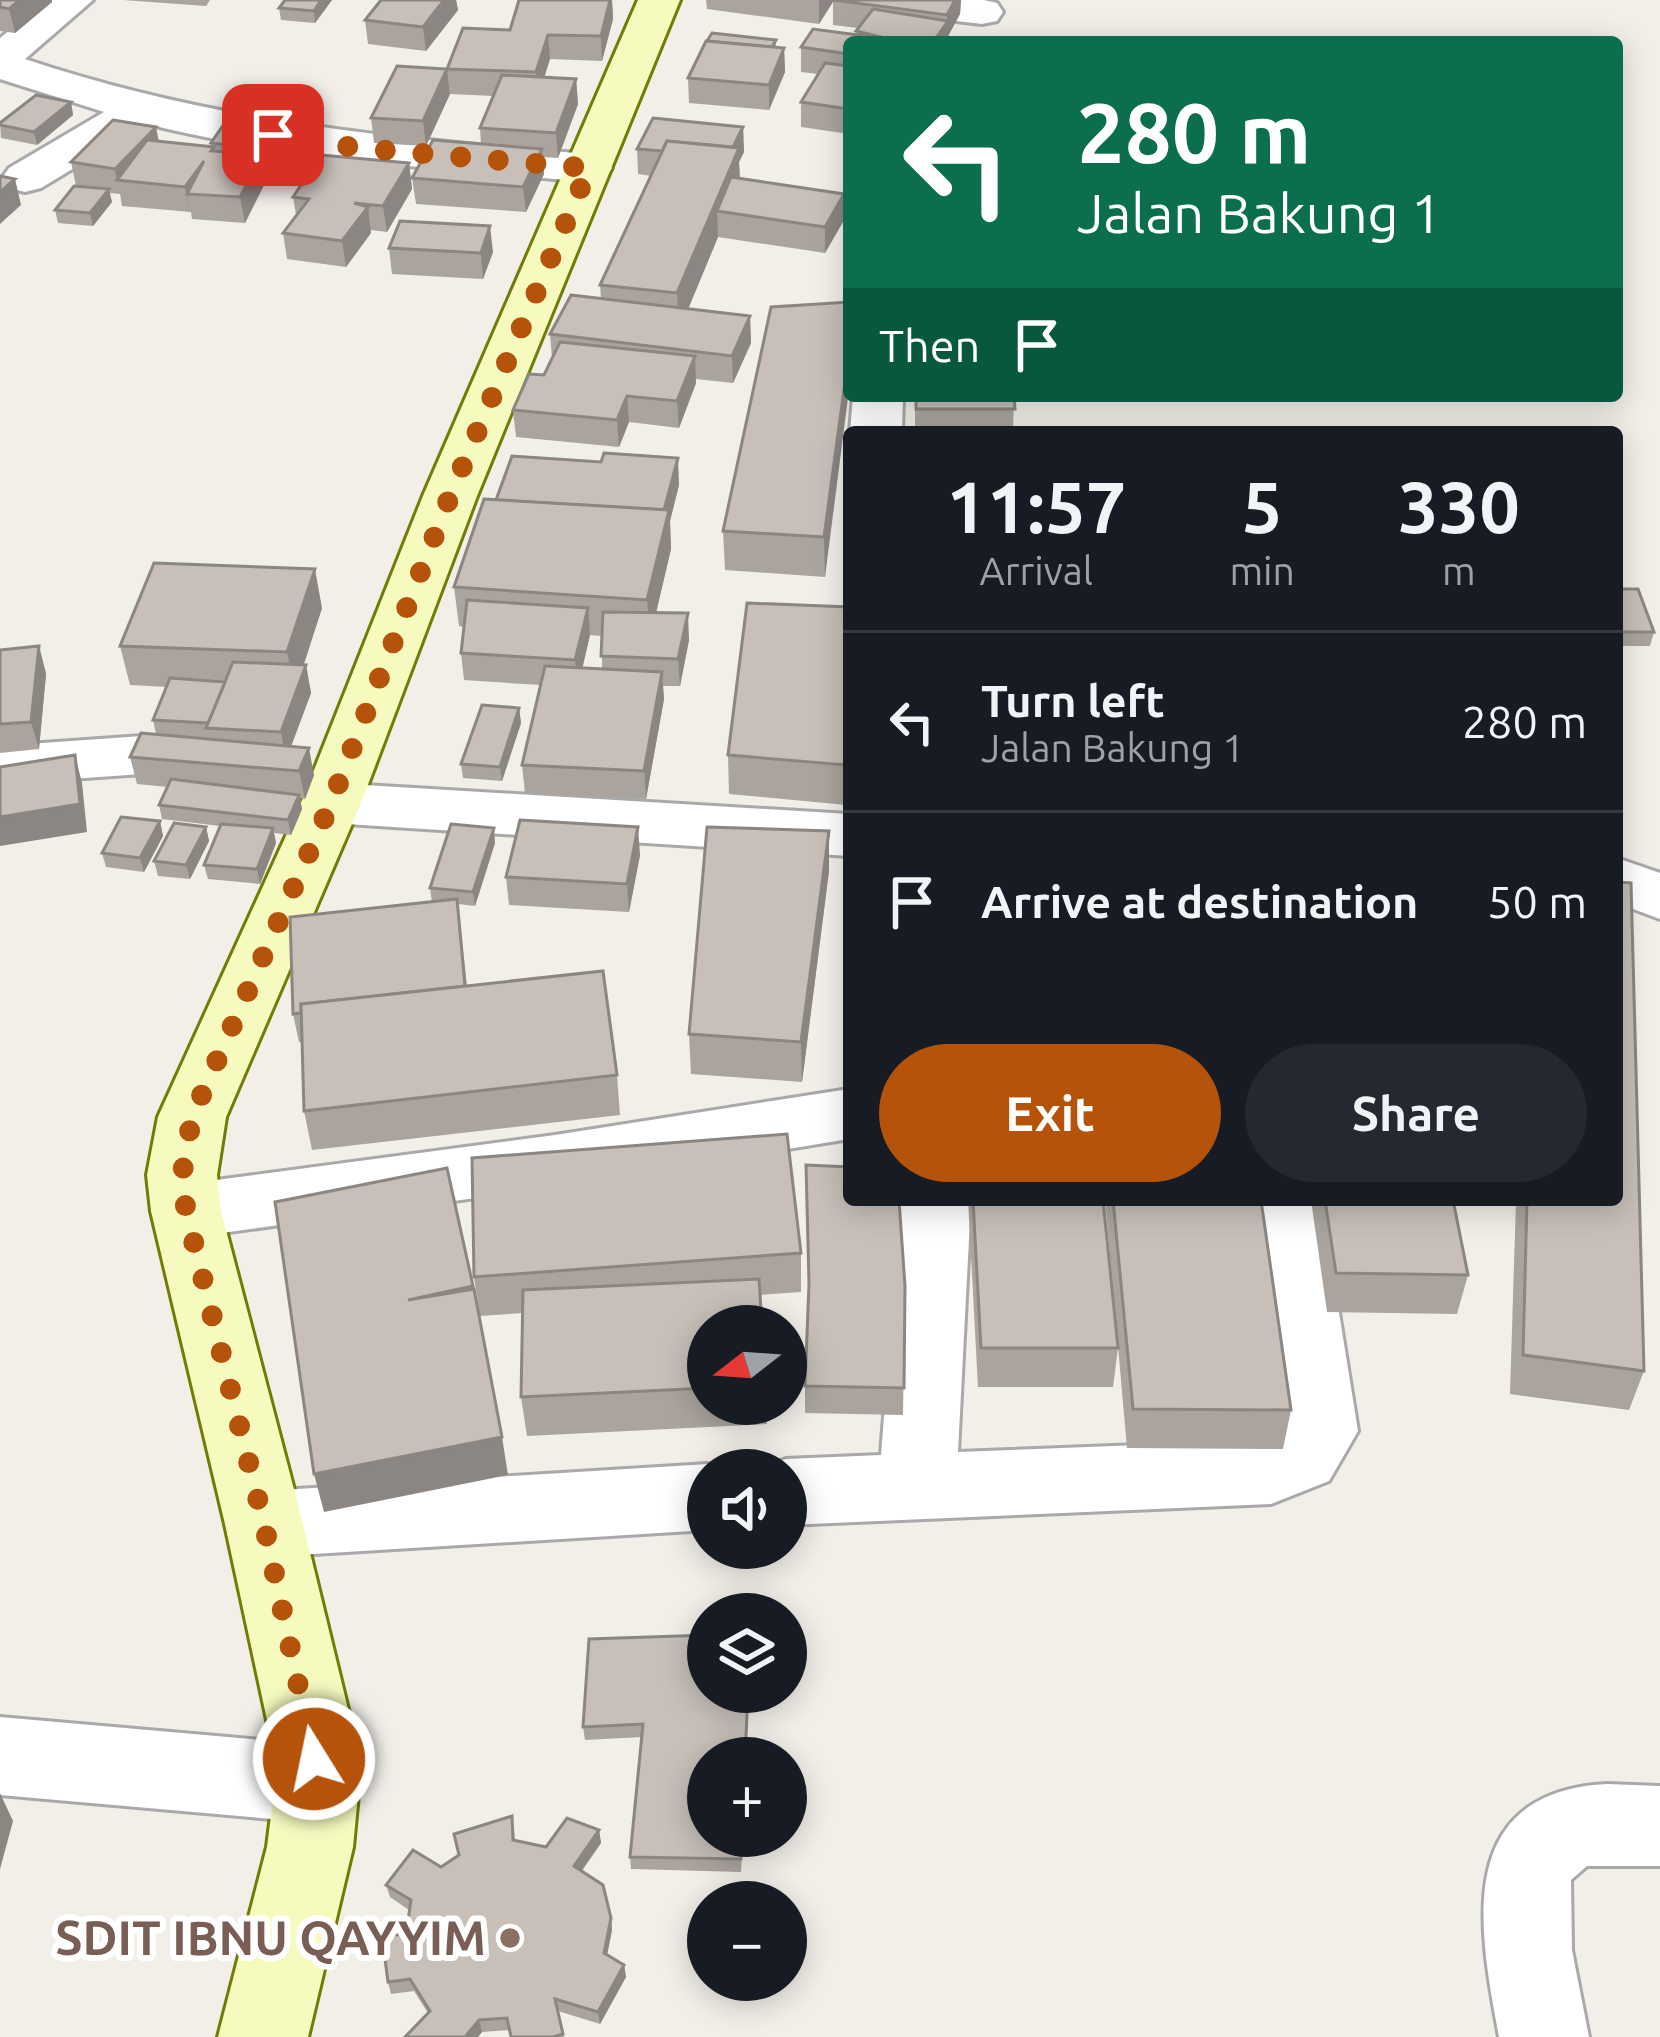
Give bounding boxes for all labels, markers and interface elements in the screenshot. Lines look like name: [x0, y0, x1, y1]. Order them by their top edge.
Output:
pin: [222, 84, 324, 186]
icon: left: [879, 84, 1035, 240]
text: 280 m: [1077, 85, 1311, 179]
icon: arrive: [240, 102, 306, 168]
text: Jalan Bakung 1: [1077, 183, 1441, 243]
icon: arrive: [1004, 312, 1070, 378]
text: Then: [879, 320, 980, 371]
text: 11:57: [946, 466, 1126, 547]
text: 5: [1242, 466, 1282, 547]
text: 330: [1398, 466, 1520, 547]
text: Arrival: [979, 549, 1093, 592]
text: min: [1229, 549, 1295, 592]
text: m: [1442, 549, 1476, 592]
text: Turn left: [981, 675, 1165, 726]
icon: left: [879, 689, 945, 755]
text: 280 m: [1462, 696, 1587, 747]
text: Jalan Bakung 1: [981, 726, 1244, 769]
icon: arrive: [879, 869, 945, 935]
text: Arrive at destination: [981, 876, 1418, 927]
text: 50 m: [1487, 876, 1587, 927]
button: Exit: [879, 1044, 1221, 1182]
button: Share: [1245, 1044, 1587, 1182]
north arrow: [687, 1305, 807, 1425]
map controls: [687, 1305, 807, 2001]
button: sound: [687, 1449, 807, 1569]
button: layers: [687, 1593, 807, 1713]
position arrow: [251, 1696, 377, 1822]
button: +: [687, 1737, 807, 1857]
button: −: [687, 1881, 807, 2001]
place label: SDIT IBNU QAYYIM: [55, 1910, 486, 1964]
marker: SDIT IBNU QAYYIM: [497, 1925, 523, 1951]

